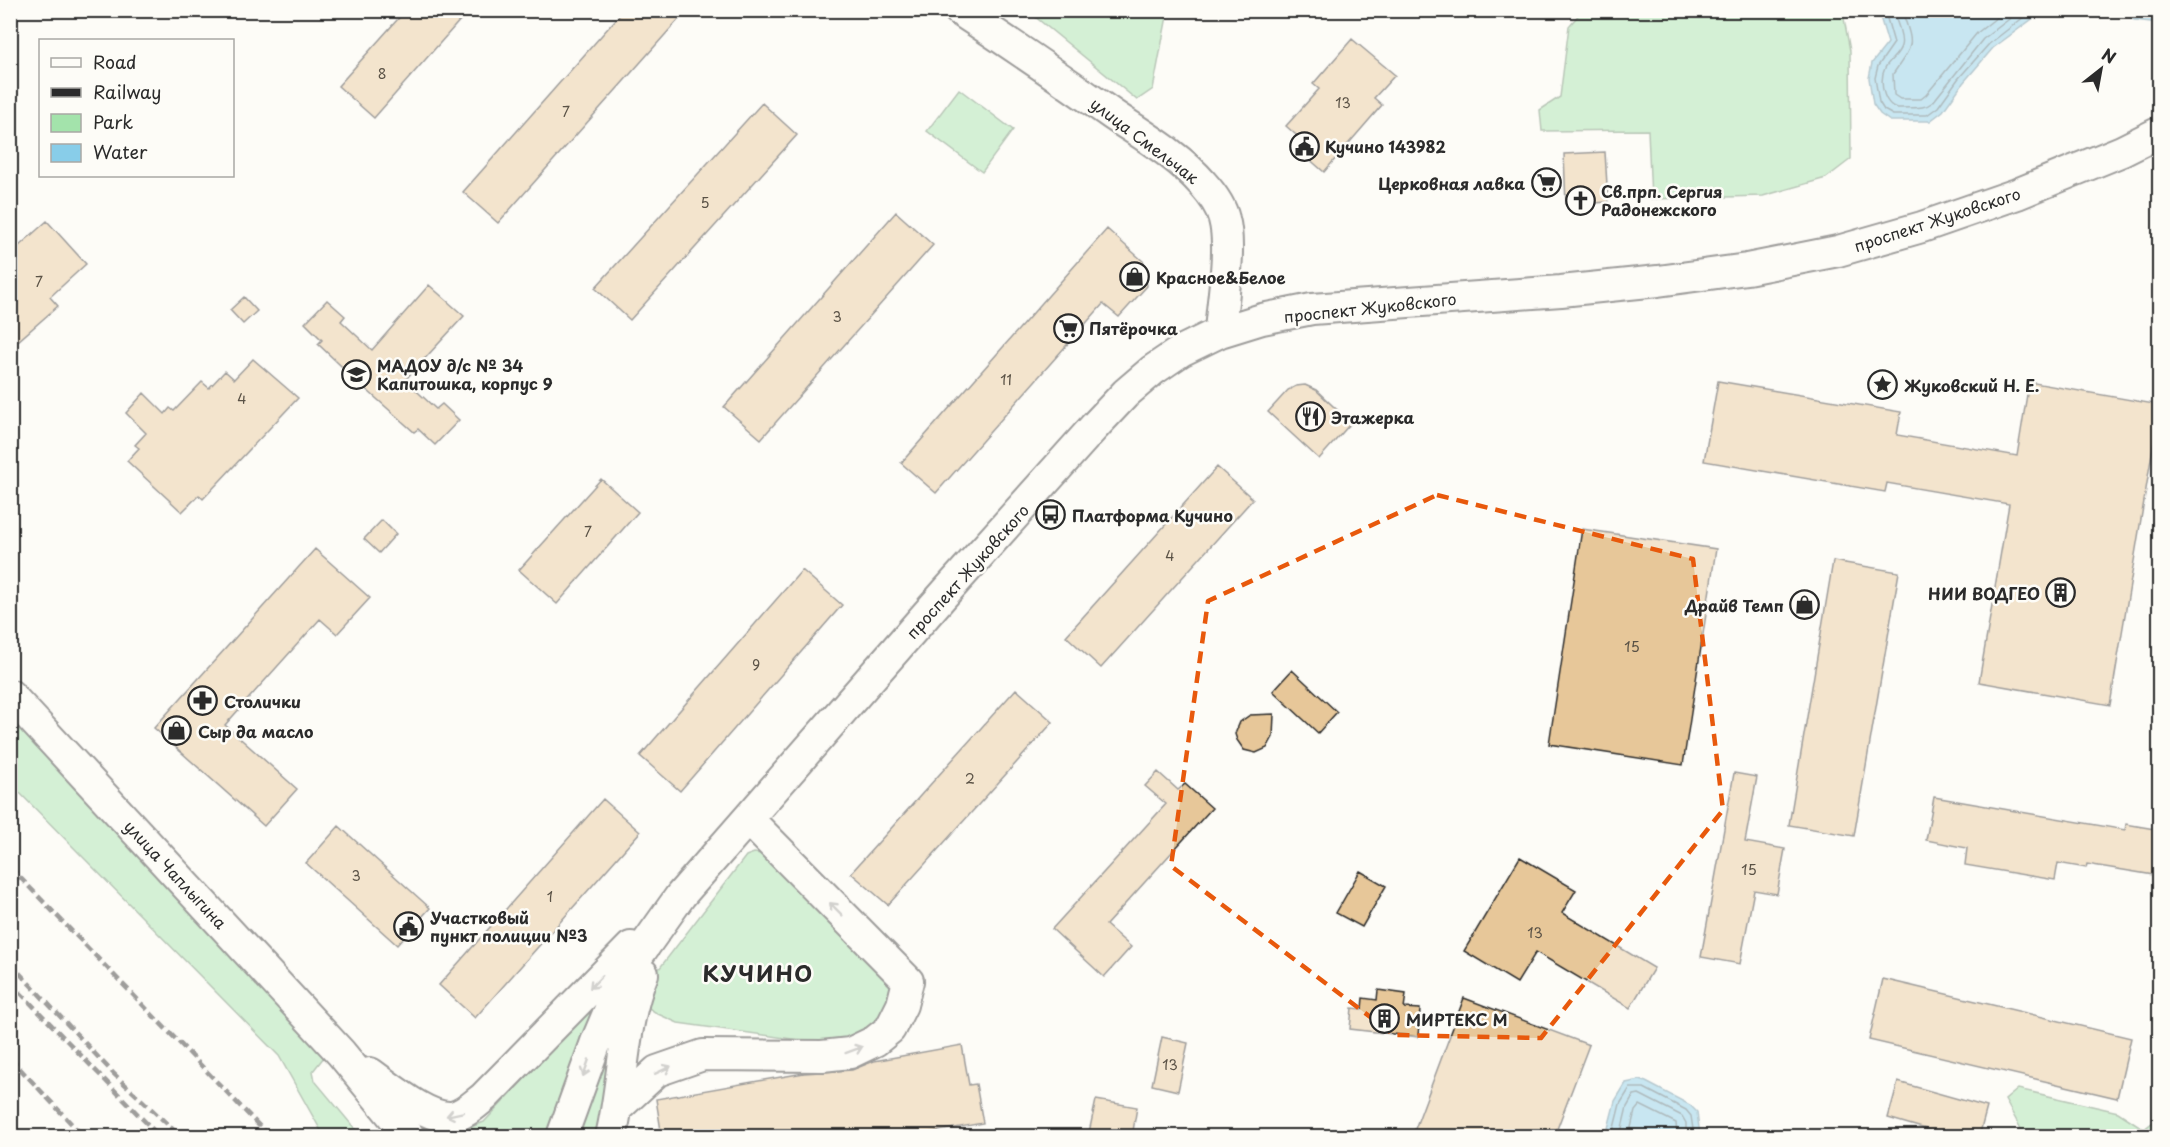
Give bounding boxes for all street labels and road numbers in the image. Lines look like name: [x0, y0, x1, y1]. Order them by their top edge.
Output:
street label: улица Смельчак: [1086, 91, 1205, 189]
street label: проспект Жуковского: [1851, 181, 2023, 257]
street label: проспект Жуковского: [1282, 286, 1458, 328]
street label: проспект Жуковского: [900, 498, 1034, 644]
street label: улица Чаплыгина: [119, 814, 233, 934]

